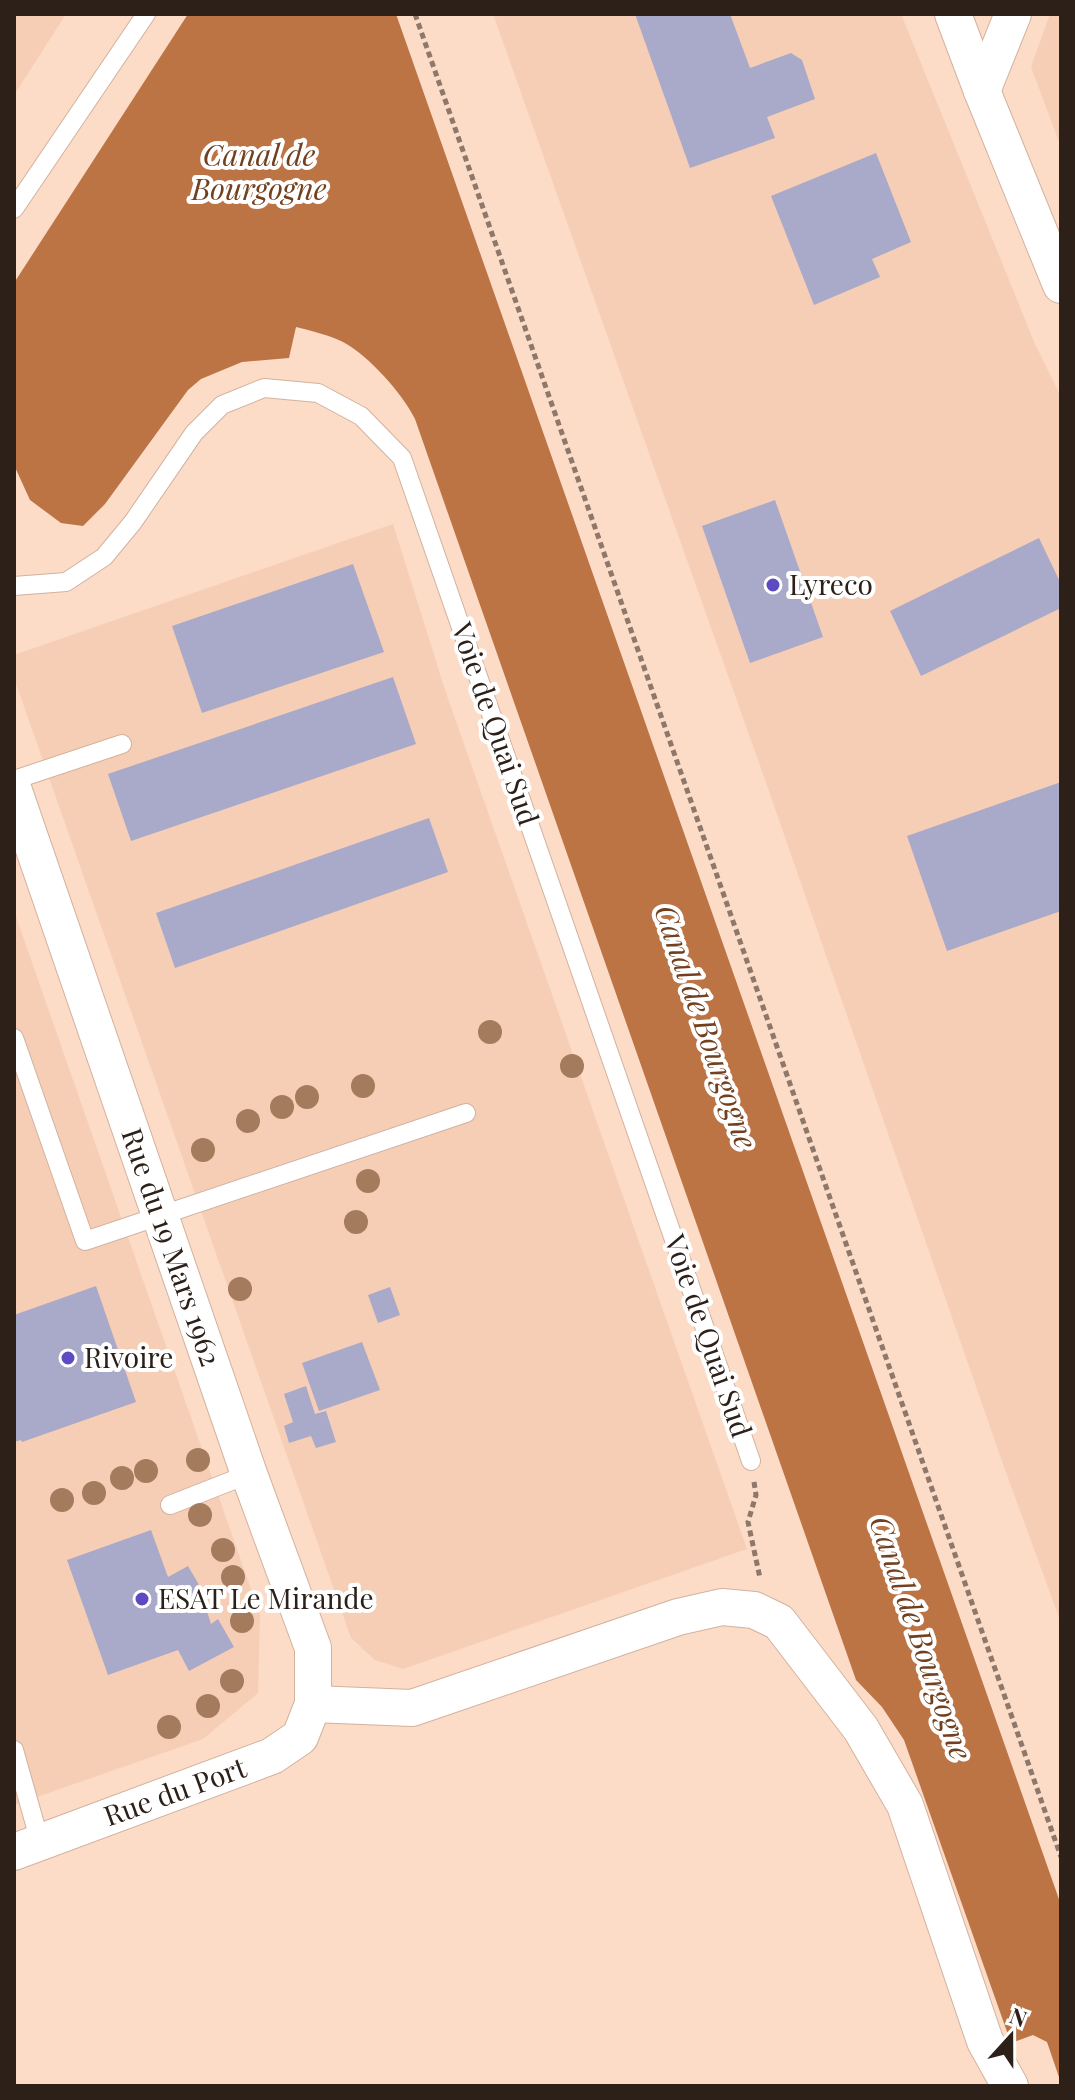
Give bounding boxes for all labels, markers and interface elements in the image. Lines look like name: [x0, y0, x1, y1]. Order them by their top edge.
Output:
water label: Canal de Bourgogne: [190, 134, 327, 208]
place label: Lyreco: [789, 565, 873, 602]
marker: Lyreco: [764, 576, 782, 594]
street label: Voie de Quai Sud: [444, 616, 548, 830]
water label: Canal de Bourgogne: [646, 899, 767, 1154]
street label: Rue du 19 Mars 1962: [114, 1123, 230, 1370]
street label: Voie de Quai Sud: [657, 1228, 761, 1442]
place label: Rivoire: [84, 1338, 173, 1375]
marker: Rivoire: [59, 1349, 77, 1367]
water label: Canal de Bourgogne: [861, 1510, 982, 1765]
place label: ESAT Le Mirande: [158, 1579, 374, 1616]
marker: ESAT Le Mirande: [133, 1590, 151, 1608]
street label: Rue du Port: [98, 1747, 252, 1833]
north arrow: [971, 1996, 1051, 2076]
text: N: [1006, 2000, 1031, 2033]

